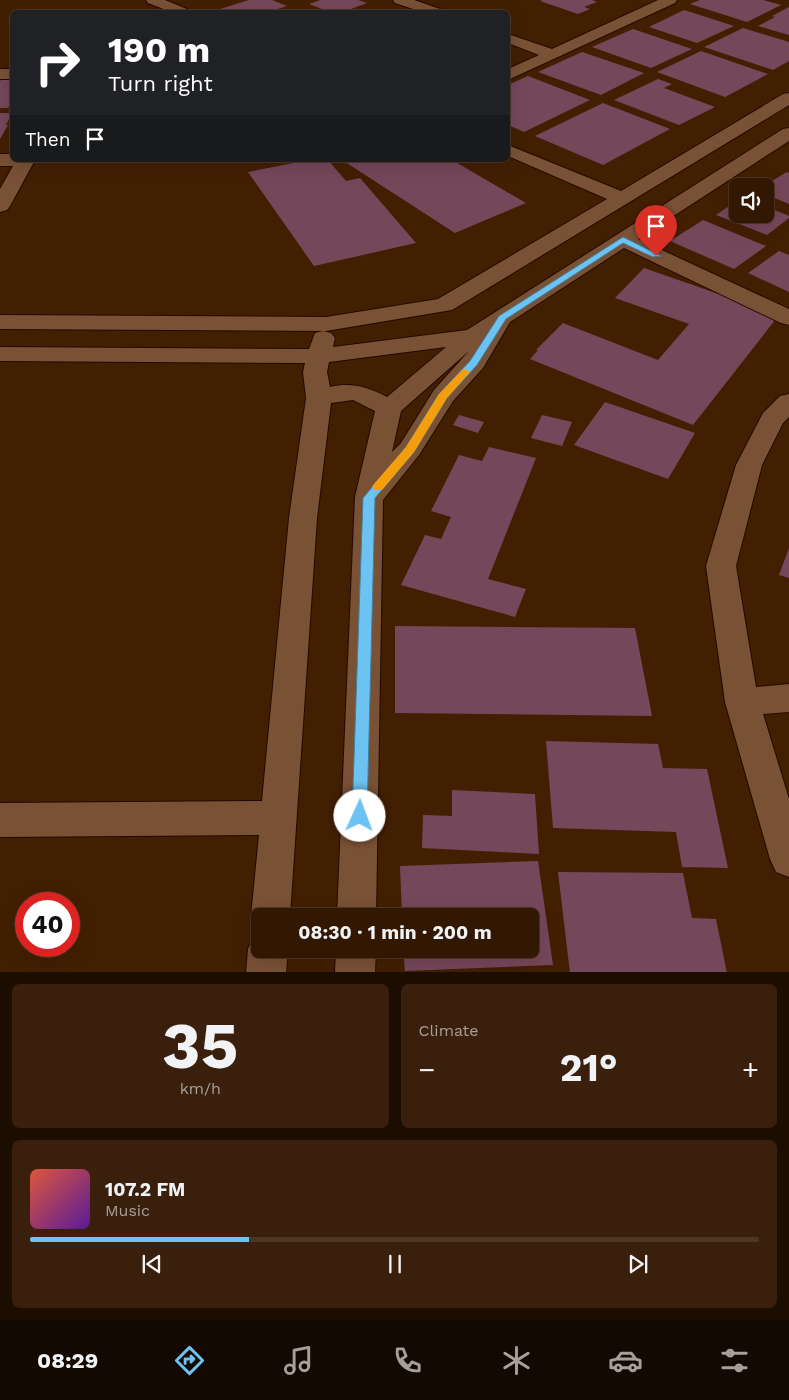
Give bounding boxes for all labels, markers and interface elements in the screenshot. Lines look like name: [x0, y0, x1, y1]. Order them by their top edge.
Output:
text: 190 m: [108, 29, 210, 71]
icon: right: [25, 30, 90, 95]
text: Turn right: [108, 71, 213, 96]
icon: arrive: [81, 125, 109, 153]
text: Then: [25, 128, 71, 151]
map controls: [729, 178, 774, 223]
button: sound: [729, 178, 774, 223]
pin: [635, 205, 677, 256]
icon: arrive: [642, 212, 670, 240]
position arrow: [333, 789, 385, 841]
speed limit sign: 40: [15, 892, 80, 957]
text: 08:30 · 1 min · 200 m: [298, 921, 492, 944]
text: 35: [162, 1008, 238, 1084]
text: Climate: [419, 1021, 479, 1040]
text: 21°: [560, 1046, 618, 1090]
text: −: [419, 1053, 435, 1086]
text: +: [742, 1053, 759, 1086]
text: km/h: [180, 1079, 221, 1098]
text: 107.2 FM: [105, 1178, 185, 1201]
text: Music: [105, 1201, 150, 1220]
icon: previous: [138, 1250, 166, 1278]
icon: pause: [381, 1250, 409, 1278]
icon: next: [624, 1250, 652, 1278]
icon: directions: [172, 1343, 207, 1378]
icon: music: [281, 1343, 316, 1378]
icon: phone: [390, 1343, 425, 1378]
icon: climate: [499, 1343, 534, 1378]
icon: car: [608, 1343, 643, 1378]
icon: filters: [717, 1343, 752, 1378]
text: 08:29: [37, 1348, 98, 1373]

